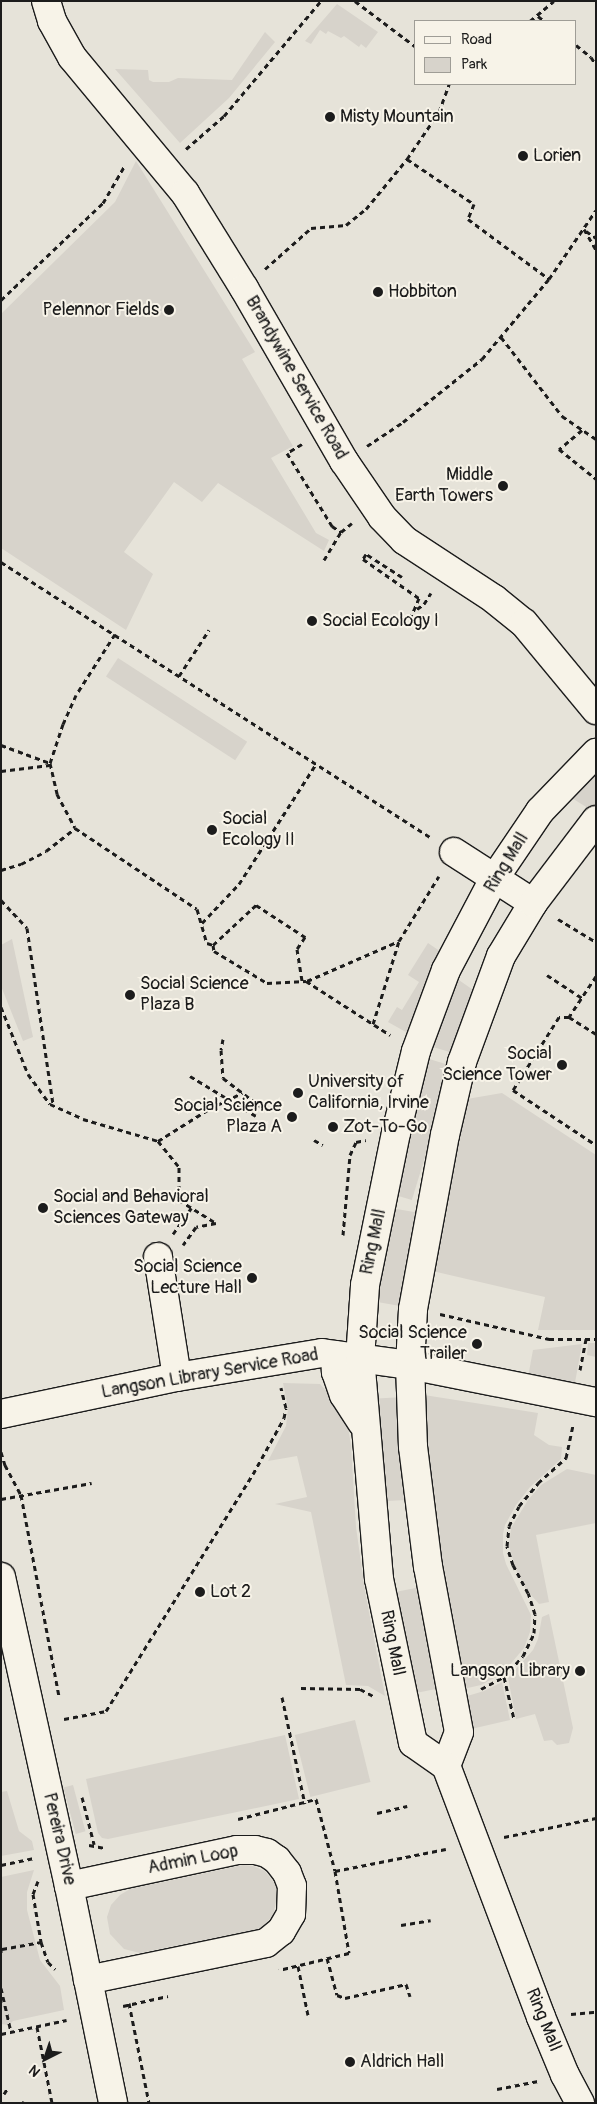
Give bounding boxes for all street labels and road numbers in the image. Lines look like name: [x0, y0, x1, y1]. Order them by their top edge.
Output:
street label: Brandywine Service Road: [240, 292, 352, 464]
street label: Ring Mall: [480, 829, 534, 897]
street label: Ring Mall: [357, 1207, 391, 1277]
street label: Langson Library Service Road: [100, 1344, 320, 1404]
street label: Ring Mall: [375, 1608, 409, 1678]
street label: Pereira Drive: [38, 1791, 80, 1887]
street label: Admin Loop: [146, 1841, 240, 1879]
street label: Ring Mall: [521, 1985, 565, 2055]

